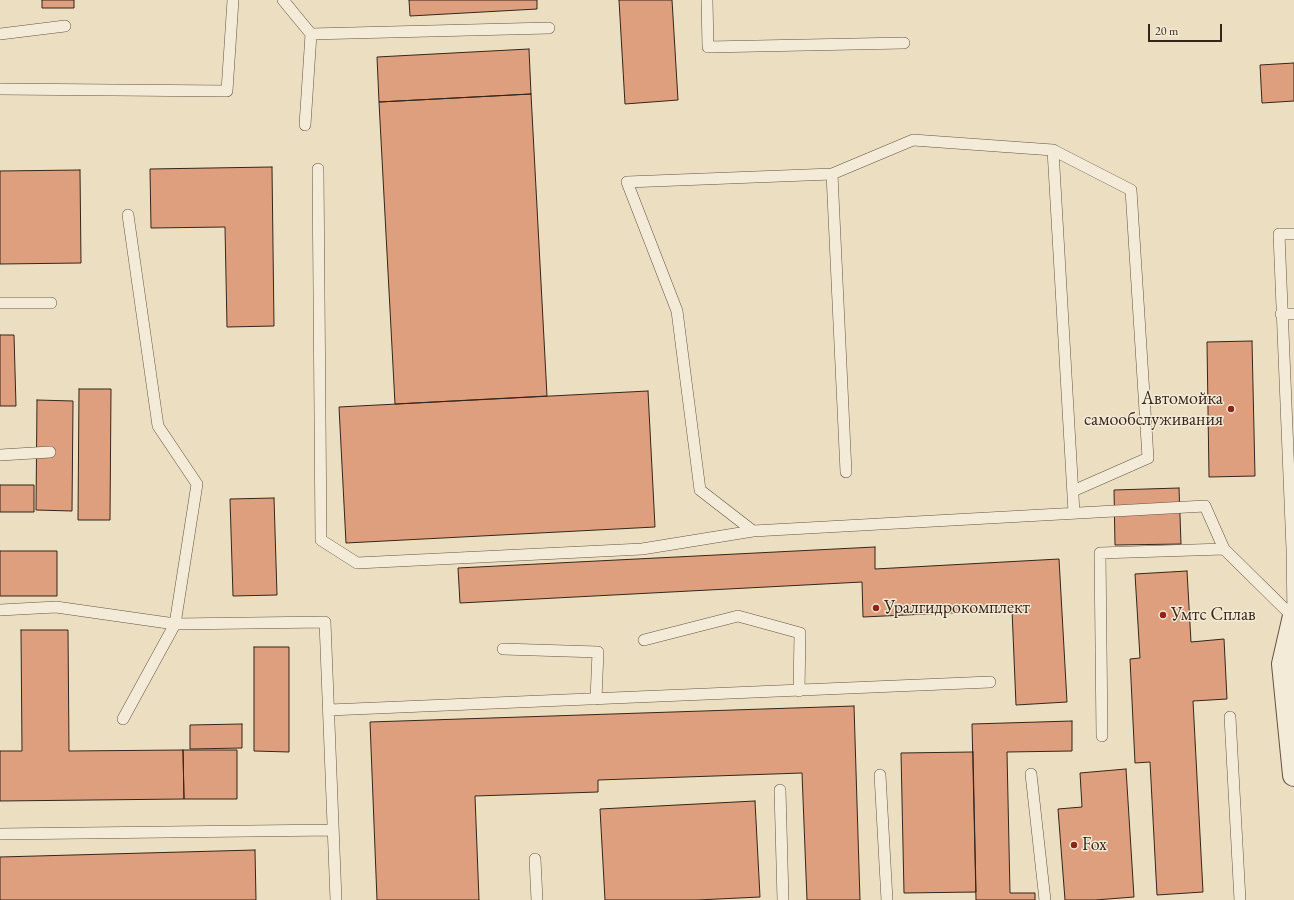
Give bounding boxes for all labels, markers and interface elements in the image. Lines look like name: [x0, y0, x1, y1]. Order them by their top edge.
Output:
scale bar: [1150, 16, 1224, 42]
text: 20 m: [1155, 23, 1178, 39]
place label: Автомойка самообслуживания: [1084, 388, 1223, 430]
marker: Автомойка самообслуживания: [1226, 404, 1236, 414]
place label: Уралгидрокомплект: [884, 597, 1030, 619]
marker: Уралгидрокомплект: [871, 603, 881, 613]
place label: Умтс Сплав: [1171, 604, 1256, 626]
marker: Умтс Сплав: [1158, 610, 1168, 620]
place label: Fox: [1082, 834, 1107, 856]
marker: Fox: [1069, 840, 1079, 850]

